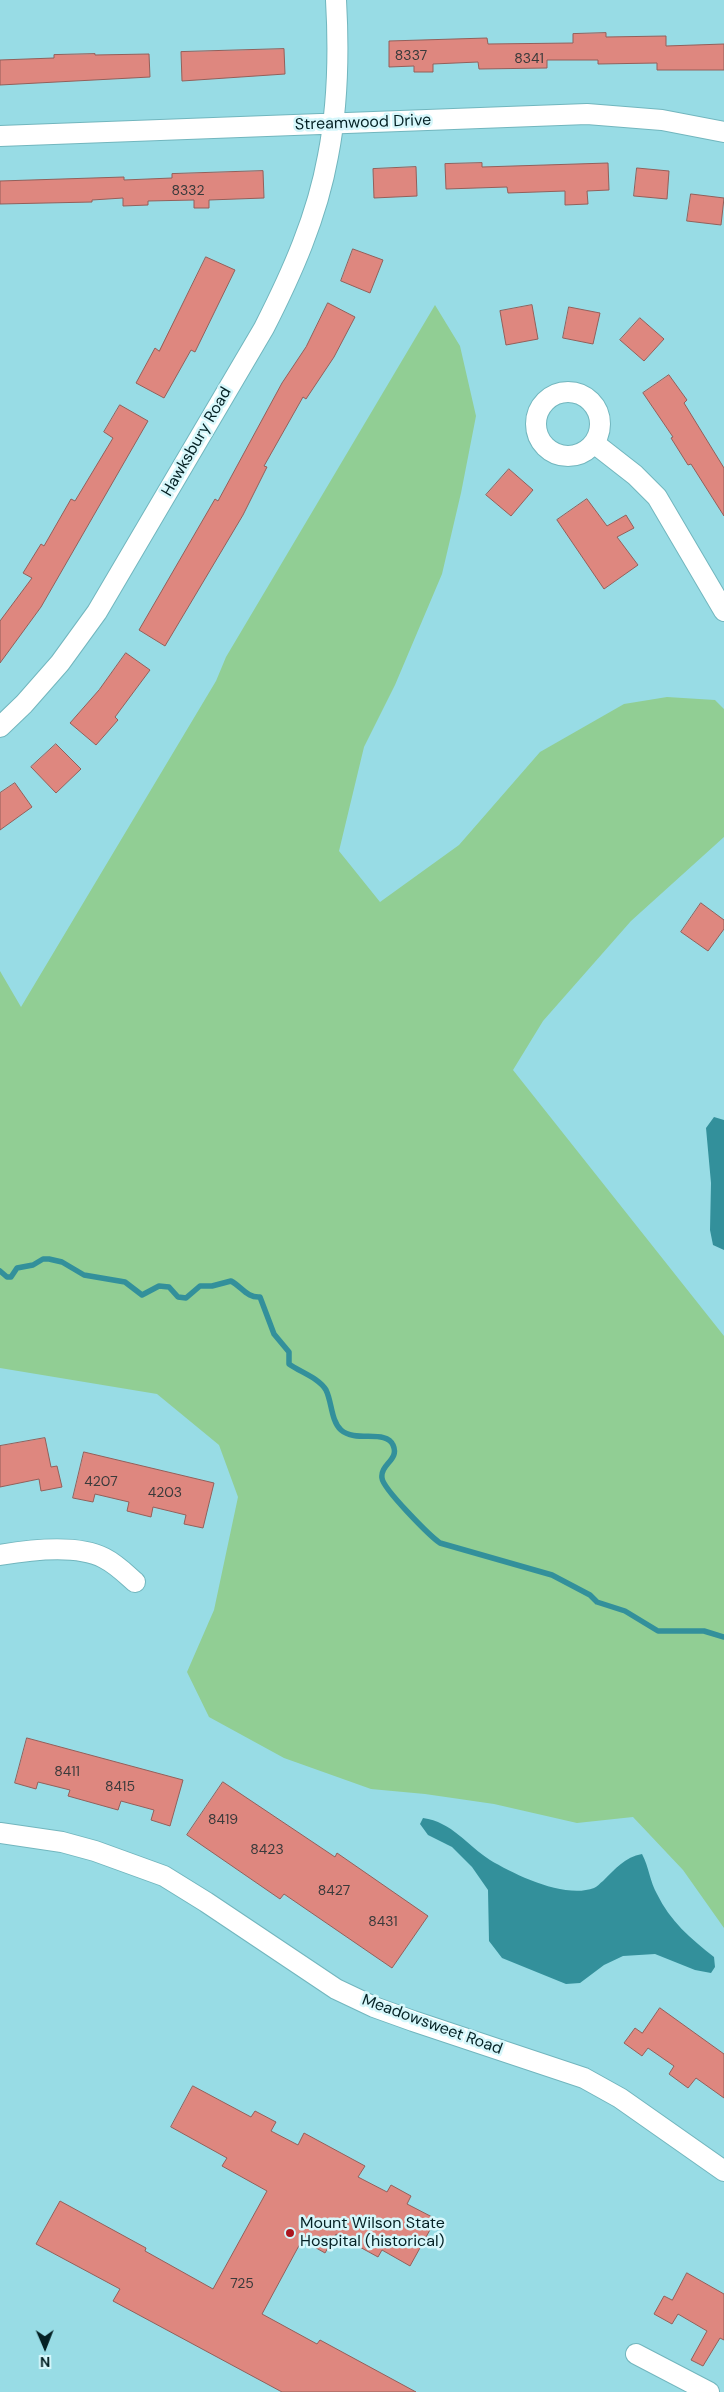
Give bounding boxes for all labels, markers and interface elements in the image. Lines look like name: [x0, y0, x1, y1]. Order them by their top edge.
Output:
house number: 8337: [395, 48, 427, 64]
house number: 8341: [514, 51, 544, 67]
street label: Streamwood Drive: [295, 111, 431, 135]
house number: 8332: [171, 183, 205, 199]
street label: Hawksbury Road: [158, 384, 236, 500]
house number: 4207: [84, 1474, 118, 1490]
house number: 4203: [148, 1485, 182, 1501]
house number: 8411: [54, 1764, 80, 1780]
house number: 8415: [105, 1779, 135, 1795]
house number: 8419: [208, 1812, 238, 1828]
house number: 8423: [250, 1842, 284, 1858]
house number: 8427: [318, 1883, 350, 1899]
house number: 8431: [368, 1914, 398, 1930]
street label: Meadowsweet Road: [359, 1991, 505, 2059]
place label: Mount Wilson State Hospital (historical): [300, 2214, 445, 2252]
marker: Mount Wilson State Hospital (historical): [284, 2227, 296, 2239]
house number: 725: [230, 2276, 254, 2292]
north arrow: [20, 2322, 70, 2372]
text: N: [40, 2353, 51, 2371]

